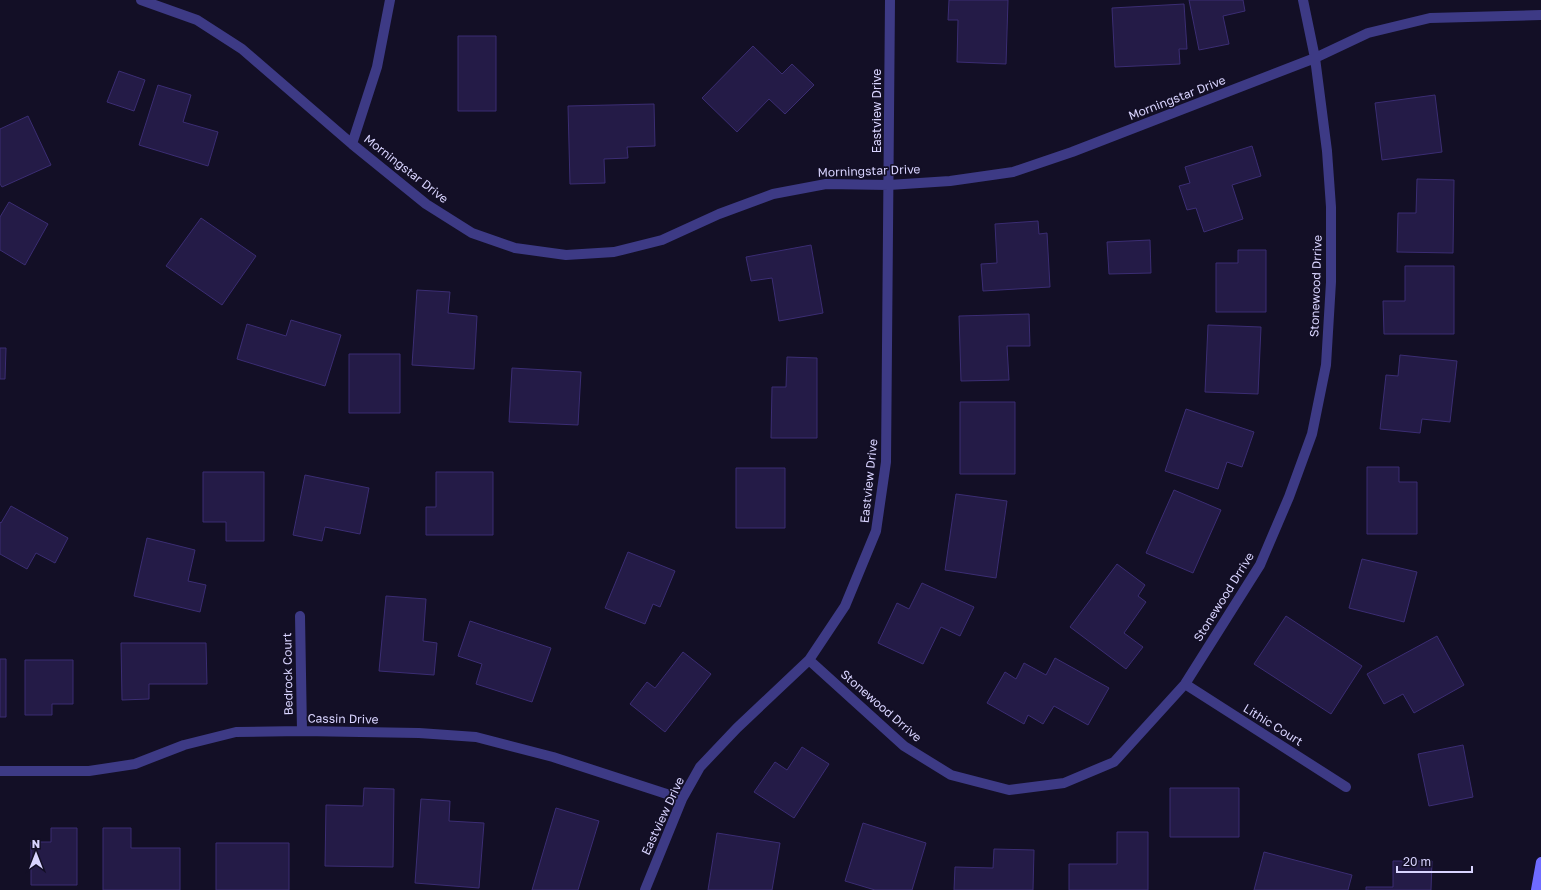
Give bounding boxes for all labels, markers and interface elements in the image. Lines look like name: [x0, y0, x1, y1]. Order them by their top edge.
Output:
street label: Eastview Drive: [869, 69, 884, 153]
street label: Morningstar Drive: [1126, 72, 1228, 123]
street label: Morningstar Drive: [361, 131, 452, 206]
street label: Morningstar Drive: [817, 161, 921, 180]
street label: Stonewood Drrive: [1306, 234, 1325, 337]
street label: Eastview Drive: [857, 438, 880, 524]
street label: Stonewood Drrive: [1190, 549, 1257, 644]
street label: Bedrock Court: [279, 632, 296, 716]
street label: Stonewood Drrive: [838, 666, 925, 745]
street label: Lithic Court: [1241, 700, 1306, 749]
street label: Cassin Drive: [307, 710, 379, 727]
street label: Eastview Drive: [638, 774, 687, 857]
north arrow: [16, 834, 56, 874]
text: N: [32, 837, 40, 850]
scale bar: [1397, 848, 1472, 874]
text: 20 m: [1403, 854, 1431, 869]

